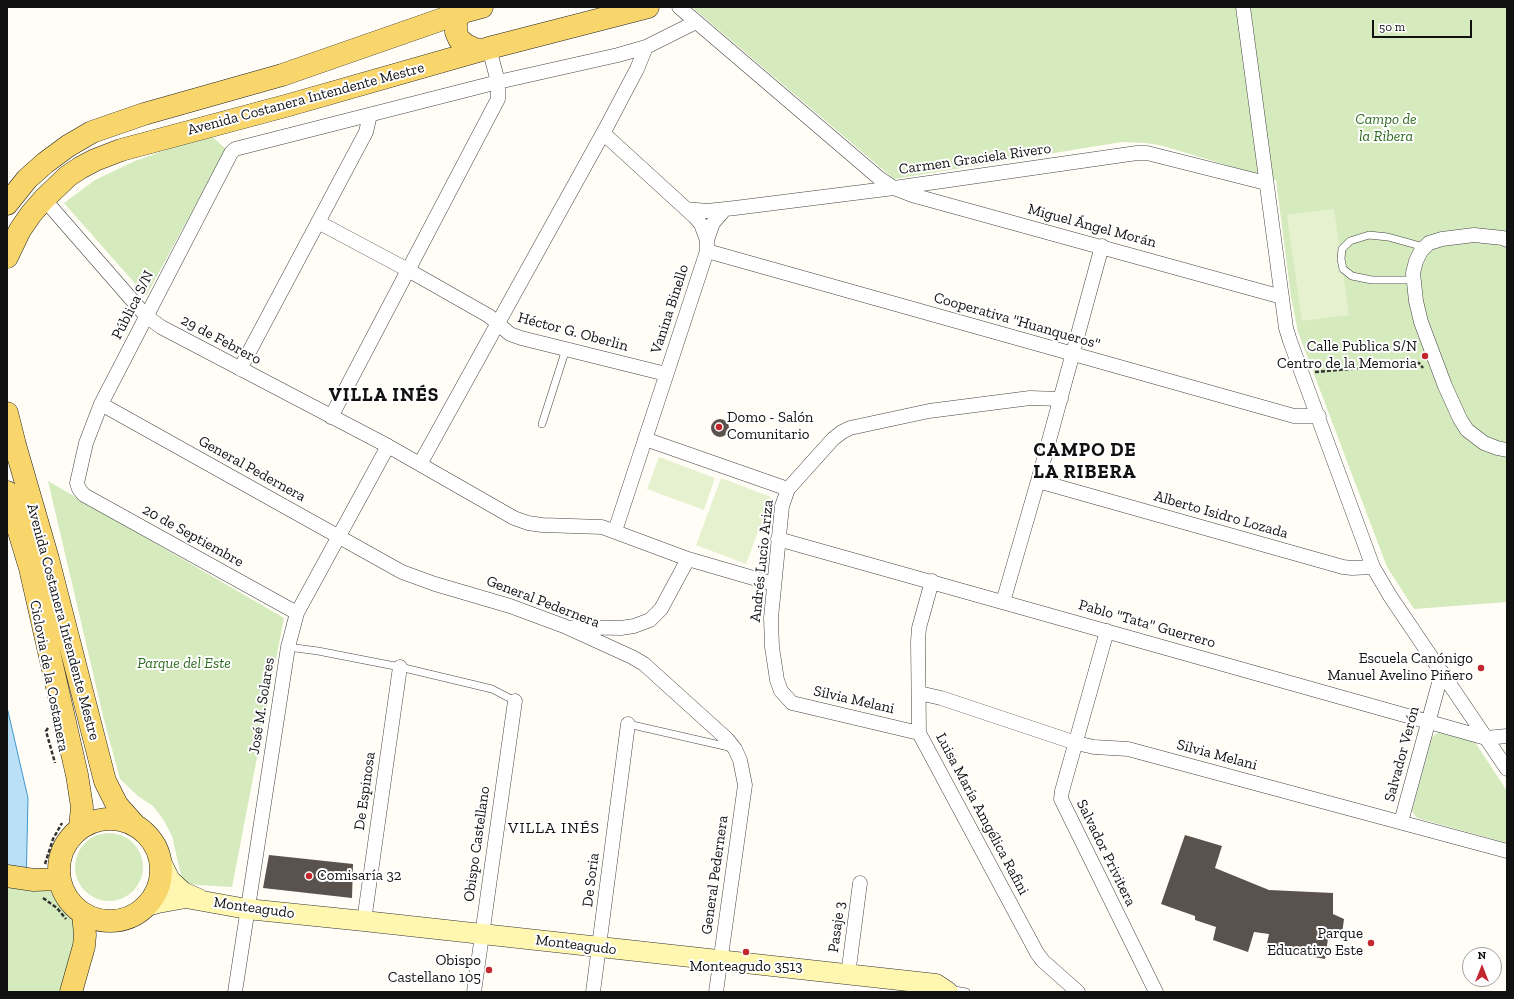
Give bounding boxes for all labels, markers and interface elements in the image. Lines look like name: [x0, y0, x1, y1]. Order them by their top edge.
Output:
scale bar: [1374, 12, 1474, 38]
text: 50 m: [1379, 20, 1405, 34]
street label: Avenida Costanera Intendente Mestre: [186, 59, 426, 139]
park label: Campo de la Ribera: [1355, 111, 1417, 146]
street label: Carmen Graciela Rivero: [898, 139, 1052, 179]
street label: Miguel Ángel Morán: [1026, 200, 1158, 252]
street label: Vanina Binello: [647, 262, 693, 356]
street label: Pública S/N: [108, 268, 158, 342]
street label: Cooperativa "Huanqueros": [932, 289, 1102, 353]
street label: Héctor G. Oberlin: [516, 309, 630, 355]
street label: 29 de Febrero: [178, 311, 264, 369]
place label: Calle Publica S/N Centro de la Memoria: [1277, 338, 1417, 373]
marker: Calle Publica S/N Centro de la Memoria: [1420, 351, 1430, 361]
district label: VILLA INÉS: [329, 385, 439, 407]
place label: Domo - Salón Comunitario: [727, 409, 813, 444]
marker: Domo - Salón Comunitario: [714, 422, 724, 432]
street label: General Pedernera: [195, 432, 309, 506]
district label: CAMPO DE LA RIBERA: [1033, 440, 1137, 484]
street label: Alberto Isidro Lozada: [1152, 487, 1290, 543]
street label: Andrés Lucio Ariza: [747, 499, 777, 623]
street label: 20 de Septiembre: [139, 501, 247, 571]
street label: Avenida Costanera Intendente Mestre: [23, 502, 103, 742]
street label: General Pedernera: [484, 572, 602, 632]
street label: Pablo "Tata" Guerrero: [1076, 596, 1218, 652]
street label: Ciclovia de la Costanera: [25, 599, 73, 753]
place label: Escuela Canónigo Manuel Avelino Piñero: [1327, 650, 1473, 685]
park label: Parque del Este: [137, 655, 231, 673]
street label: José M. Solares: [245, 656, 279, 756]
marker: Escuela Canónigo Manuel Avelino Piñero: [1476, 663, 1486, 673]
street label: Silvia Melani: [812, 682, 896, 718]
street label: Salvador Verón: [1381, 704, 1423, 804]
street label: Luisa María Amgélica Rafini: [932, 730, 1032, 898]
street label: Silvia Melani: [1175, 736, 1259, 774]
street label: De Espinosa: [351, 751, 379, 831]
street label: Obispo Castellano: [460, 785, 494, 903]
street label: Salvador Privitera: [1072, 797, 1140, 909]
street label: General Pedernera: [698, 814, 732, 936]
district label: VILLA INÉS: [508, 818, 600, 838]
street label: De Soria: [579, 852, 603, 908]
place label: Comisaría 32: [317, 867, 402, 885]
marker: Comisaría 32: [304, 871, 314, 881]
street label: Monteagudo: [212, 893, 296, 923]
street label: Pasaje 3: [825, 900, 849, 954]
place label: Parque Educativo Este: [1267, 925, 1363, 960]
street label: Monteagudo: [534, 931, 618, 959]
marker: Parque Educativo Este: [1366, 938, 1376, 948]
marker: Monteagudo 3513: [741, 947, 751, 957]
north arrow: [1462, 947, 1502, 987]
text: N: [1478, 949, 1486, 962]
place label: Obispo Castellano 105: [388, 952, 481, 987]
place label: Monteagudo 3513: [689, 958, 803, 976]
marker: Obispo Castellano 105: [484, 965, 494, 975]

